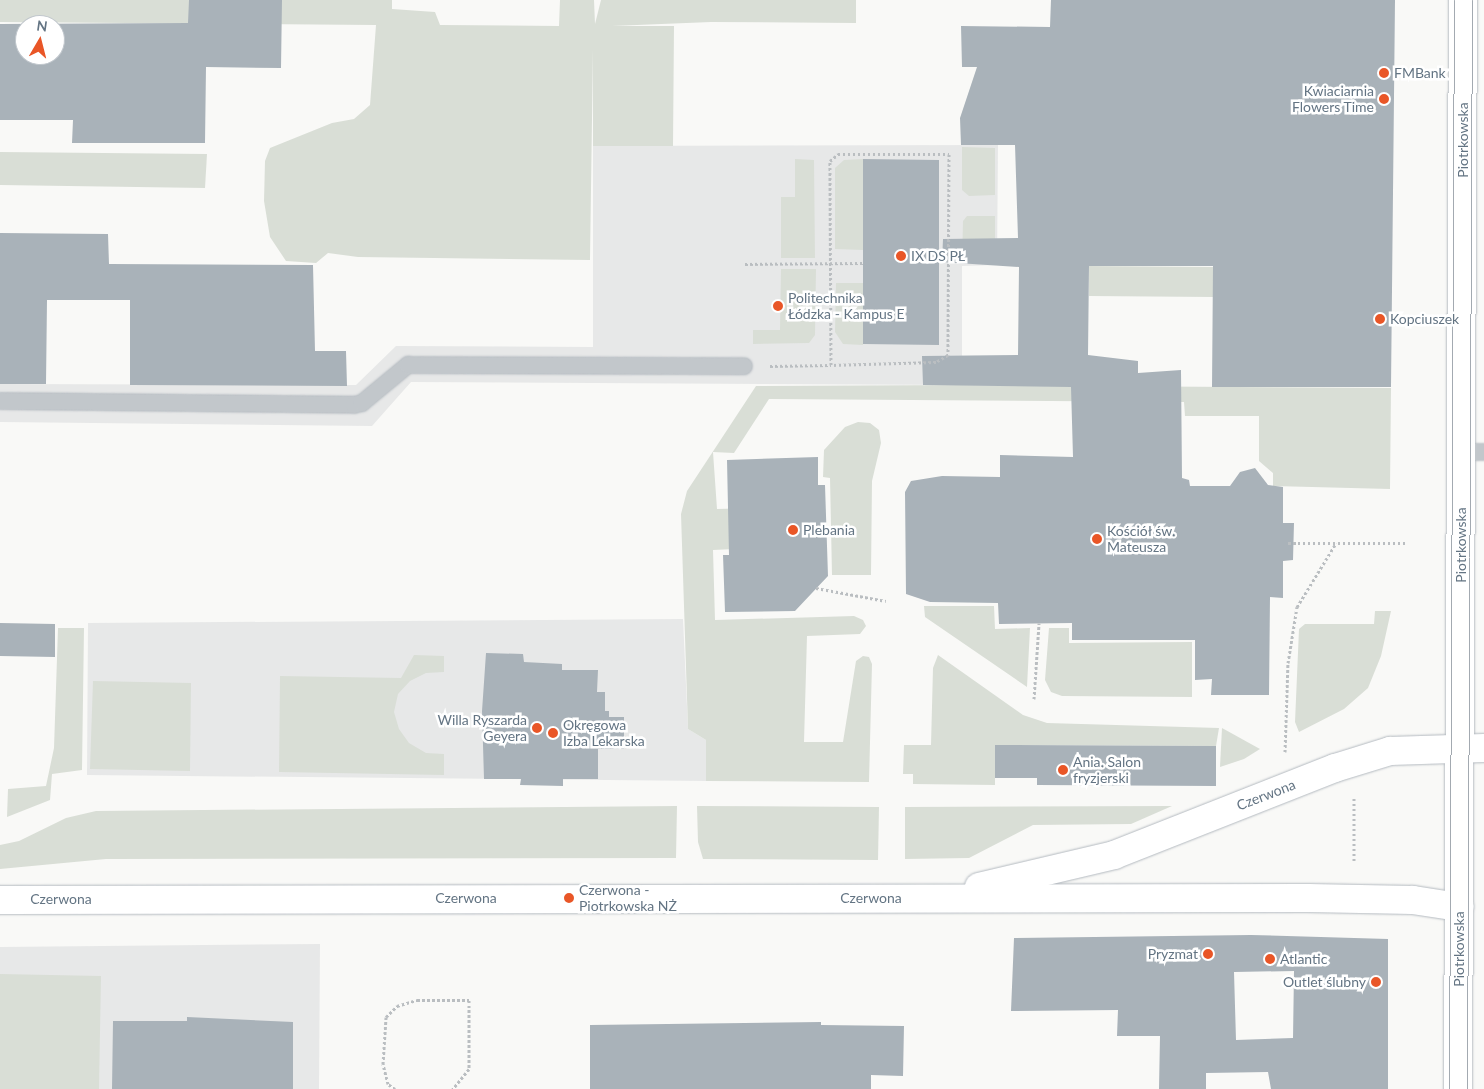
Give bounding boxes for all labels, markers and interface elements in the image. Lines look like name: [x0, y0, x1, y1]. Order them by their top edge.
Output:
north arrow: [15, 15, 65, 65]
text: N: [35, 16, 49, 35]
place label: FMBank: [1394, 65, 1446, 81]
marker: FMBank: [1378, 67, 1390, 79]
place label: Kwiaciarnia Flowers Time: [1292, 83, 1374, 115]
marker: Kwiaciarnia Flowers Time: [1378, 93, 1390, 105]
street label: Piotrkowska: [1455, 102, 1471, 178]
place label: IX DS PŁ: [911, 248, 965, 264]
marker: IX DS PŁ: [895, 250, 907, 262]
place label: Politechnika Łódzka - Kampus E: [788, 290, 905, 322]
marker: Politechnika Łódzka - Kampus E: [772, 300, 784, 312]
place label: Kopciuszek: [1390, 311, 1459, 327]
marker: Kopciuszek: [1374, 313, 1386, 325]
street label: Piotrkowska: [1453, 507, 1469, 583]
place label: Plebania: [803, 522, 855, 538]
place label: Kościół św. Mateusza: [1107, 523, 1176, 556]
marker: Plebania: [787, 524, 799, 536]
marker: Kościół św. Mateusza: [1091, 533, 1103, 545]
place label: Willa Ryszarda Geyera: [437, 712, 527, 744]
place label: Okręgowa Izba Lekarska: [563, 717, 645, 750]
marker: Willa Ryszarda Geyera: [531, 722, 543, 734]
marker: Okręgowa Izba Lekarska: [547, 727, 559, 739]
place label: Ania. Salon fryzjerski: [1073, 754, 1141, 786]
marker: Ania. Salon fryzjerski: [1057, 764, 1069, 776]
street label: Czerwona: [1234, 776, 1298, 814]
place label: Czerwona - Piotrkowska NŻ: [579, 882, 677, 914]
street label: Czerwona: [435, 890, 497, 906]
street label: Czerwona: [840, 890, 902, 906]
street label: Czerwona: [30, 891, 92, 907]
marker: Czerwona - Piotrkowska NŻ: [563, 892, 575, 904]
street label: Piotrkowska: [1451, 911, 1467, 987]
place label: Pryzmat: [1148, 946, 1198, 962]
marker: Pryzmat: [1202, 948, 1214, 960]
place label: Atlantic: [1280, 951, 1327, 967]
marker: Atlantic: [1264, 953, 1276, 965]
place label: Outlet ślubny: [1283, 974, 1366, 990]
marker: Outlet ślubny: [1370, 976, 1382, 988]

